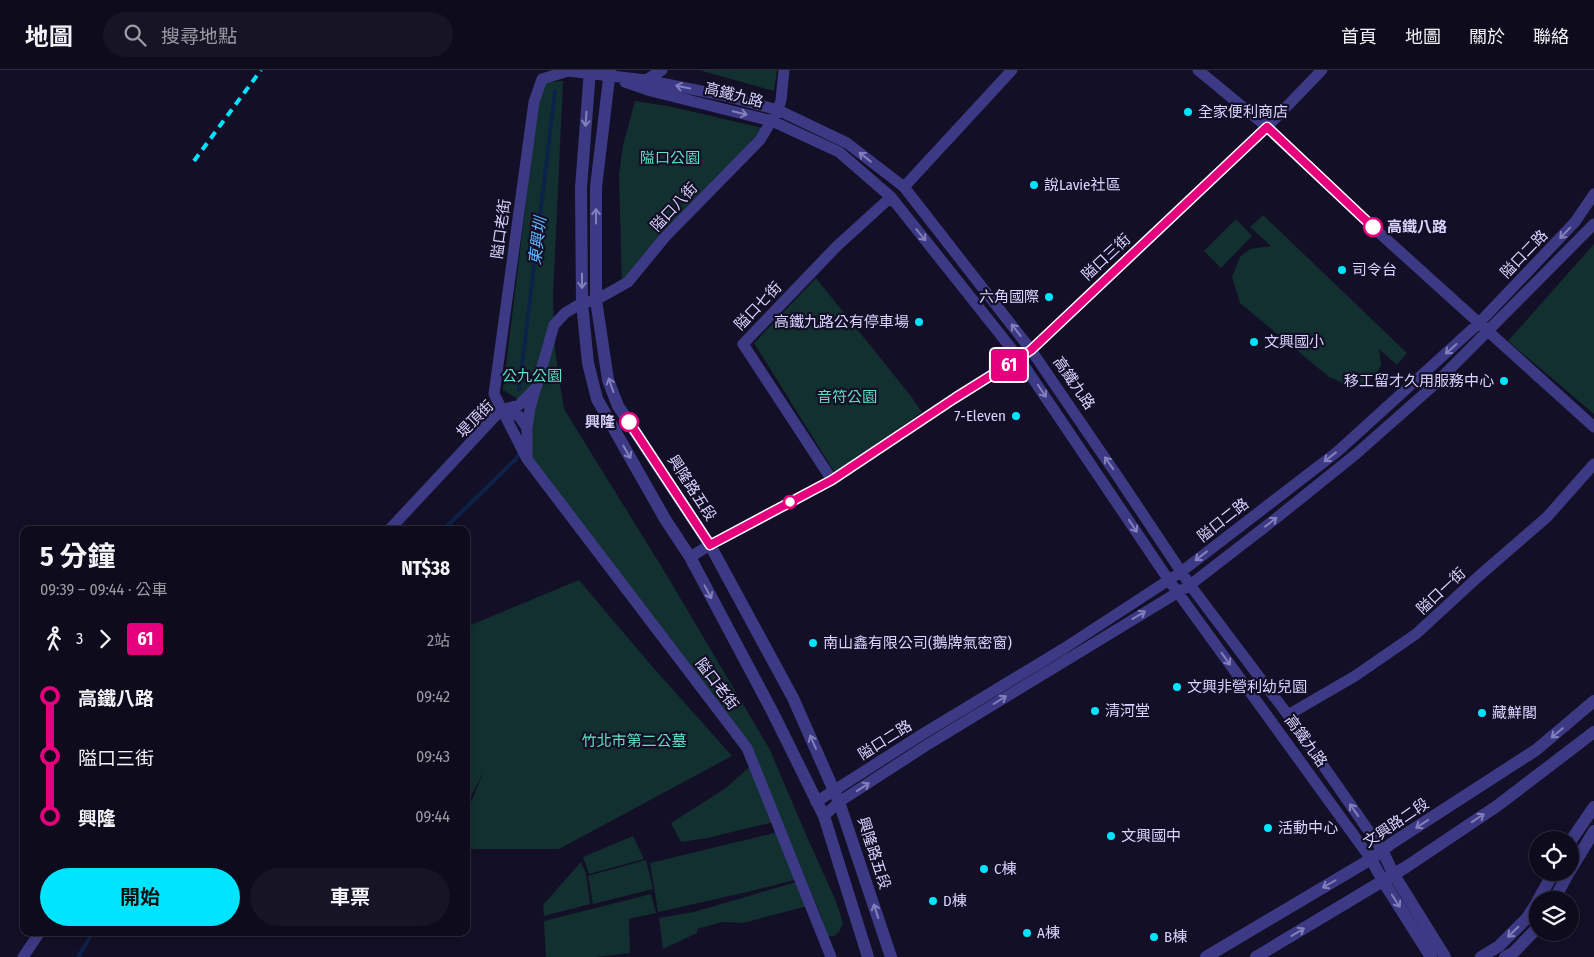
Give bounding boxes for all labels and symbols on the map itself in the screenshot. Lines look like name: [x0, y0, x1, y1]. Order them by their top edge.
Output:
street label: 高鐵九路: [703, 79, 765, 111]
one-way arrow: [675, 82, 691, 91]
place label: 全家便利商店: [1198, 103, 1288, 121]
marker: 全家便利商店: [1182, 106, 1194, 118]
one-way arrow: [732, 109, 748, 118]
one-way arrow: [582, 110, 591, 126]
park label: 隘口公園: [640, 149, 700, 167]
one-way arrow: [858, 152, 872, 162]
place label: 說Lavie社區: [1044, 176, 1121, 194]
street label: 隘口八街: [647, 179, 701, 235]
marker: 說Lavie社區: [1028, 179, 1040, 191]
street label: 隘口老街: [488, 198, 514, 260]
one-way arrow: [591, 209, 601, 225]
water label: 東興圳: [525, 214, 550, 266]
marker: 高鐵八路: [1363, 217, 1383, 237]
place label: 高鐵八路: [1387, 218, 1447, 236]
street label: 隘口二路: [1497, 226, 1551, 282]
one-way arrow: [1559, 227, 1571, 239]
one-way arrow: [916, 228, 926, 242]
street label: 隘口三街: [1078, 230, 1134, 284]
place label: 司令台: [1352, 261, 1397, 279]
marker: 司令台: [1336, 264, 1348, 276]
one-way arrow: [577, 272, 587, 289]
street label: 隘口七街: [731, 278, 785, 334]
place label: 六角國際: [979, 288, 1039, 306]
marker: 六角國際: [1043, 291, 1055, 303]
place label: 高鐵九路公有停車場: [774, 313, 909, 331]
marker: 高鐵九路公有停車場: [913, 316, 925, 328]
one-way arrow: [1010, 324, 1021, 337]
place label: 文興國小: [1264, 333, 1324, 351]
marker: 文興國小: [1248, 336, 1260, 348]
one-way arrow: [1444, 343, 1457, 355]
line badge: 61: [986, 349, 1032, 381]
street label: 高鐵九路: [1049, 353, 1099, 413]
park label: 公九公園: [502, 367, 562, 385]
place label: 移工留才久用服務中心: [1344, 372, 1494, 390]
marker: 移工留才久用服務中心: [1498, 375, 1510, 387]
one-way arrow: [605, 377, 615, 393]
one-way arrow: [1037, 384, 1047, 398]
park label: 音符公園: [817, 388, 877, 406]
street label: 堤頂街: [453, 397, 497, 441]
place label: 7-Eleven: [954, 407, 1006, 425]
marker: 7-Eleven: [1010, 410, 1022, 422]
marker: 興隆: [619, 412, 639, 432]
place label: 興隆: [585, 413, 615, 431]
one-way arrow: [622, 444, 632, 458]
street label: 興隆路五段: [664, 452, 720, 524]
one-way arrow: [1324, 452, 1337, 463]
one-way arrow: [1104, 456, 1114, 470]
street label: 隘口二路: [1194, 494, 1252, 546]
unlabelled marker: [783, 495, 797, 509]
one-way arrow: [1264, 517, 1278, 527]
one-way arrow: [1128, 518, 1138, 532]
one-way arrow: [1195, 551, 1208, 562]
street label: 隘口一街: [1413, 564, 1469, 618]
one-way arrow: [704, 584, 713, 599]
one-way arrow: [1131, 610, 1145, 620]
place label: 南山鑫有限公司(鵝牌氣密窗): [823, 634, 1012, 652]
marker: 南山鑫有限公司(鵝牌氣密窗): [807, 637, 819, 649]
one-way arrow: [1221, 652, 1231, 666]
street label: 隘口老街: [692, 655, 742, 713]
place label: 文興非營利幼兒園: [1187, 678, 1307, 696]
marker: 文興非營利幼兒園: [1171, 681, 1183, 693]
one-way arrow: [993, 695, 1007, 705]
place label: 清河堂: [1105, 702, 1150, 720]
place label: 藏鮮閣: [1492, 704, 1537, 722]
marker: 清河堂: [1089, 705, 1101, 717]
marker: 藏鮮閣: [1476, 707, 1488, 719]
street label: 高鐵九路: [1281, 711, 1331, 771]
street label: 隘口二路: [855, 716, 915, 764]
one-way arrow: [1550, 727, 1563, 739]
park label: 竹北市第二公墓: [581, 732, 687, 750]
one-way arrow: [807, 735, 817, 750]
one-way arrow: [855, 782, 869, 792]
street label: 文興路二段: [1360, 795, 1432, 851]
one-way arrow: [1349, 803, 1359, 817]
one-way arrow: [1471, 813, 1485, 823]
street label: 興隆路五段: [854, 815, 894, 891]
place label: 活動中心: [1278, 819, 1338, 837]
one-way arrow: [1416, 819, 1430, 829]
marker: 活動中心: [1262, 822, 1274, 834]
place label: 文興國中: [1121, 827, 1181, 845]
marker: 文興國中: [1105, 830, 1117, 842]
place label: C棟: [994, 860, 1017, 878]
marker: C棟: [978, 863, 990, 875]
one-way arrow: [1322, 879, 1337, 889]
place label: D棟: [943, 892, 967, 910]
one-way arrow: [1391, 894, 1401, 908]
marker: D棟: [927, 895, 939, 907]
one-way arrow: [870, 903, 880, 919]
place label: A棟: [1037, 924, 1060, 942]
one-way arrow: [1291, 926, 1305, 936]
one-way arrow: [1506, 926, 1519, 938]
marker: A棟: [1021, 927, 1033, 939]
place label: B棟: [1164, 928, 1187, 946]
marker: B棟: [1148, 931, 1160, 943]

